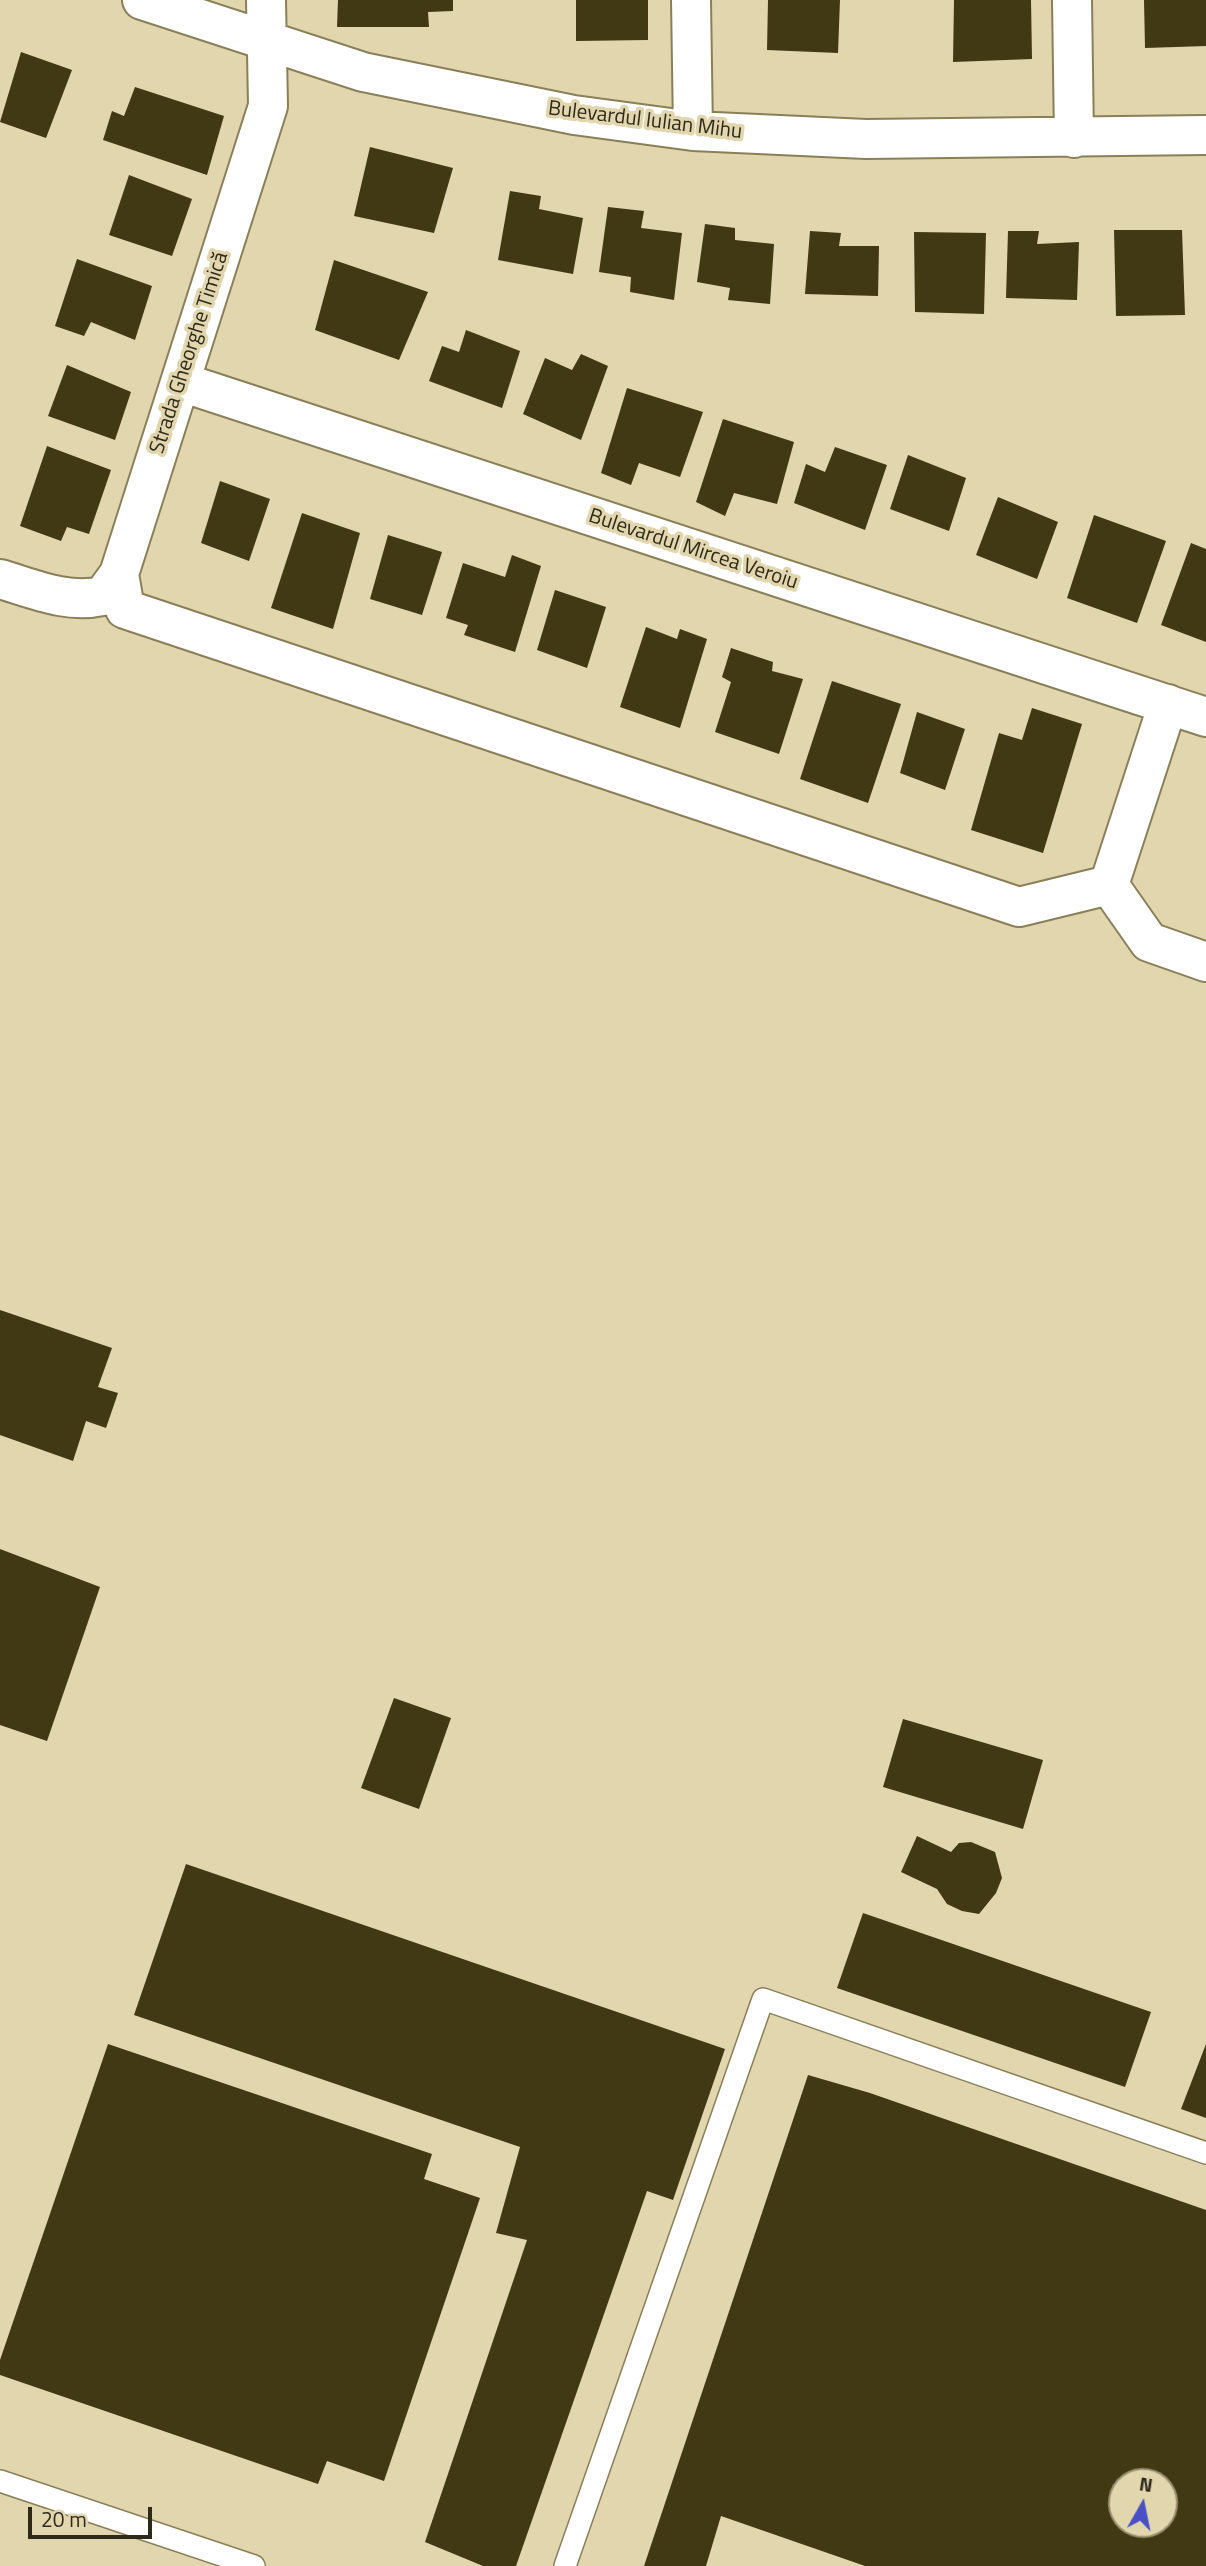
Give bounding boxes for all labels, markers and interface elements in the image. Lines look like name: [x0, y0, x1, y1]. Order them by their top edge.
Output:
street label: Bulevardul Iulian Mihu: [546, 97, 744, 145]
street label: Strada Gheorghe Timică: [146, 249, 234, 457]
street label: Bulevardul Mircea Veroiu: [585, 504, 801, 596]
north arrow: [1108, 2468, 1178, 2538]
text: N: [1137, 2468, 1155, 2499]
scale bar: [32, 2492, 156, 2536]
text: 20 m: [41, 2503, 87, 2535]

